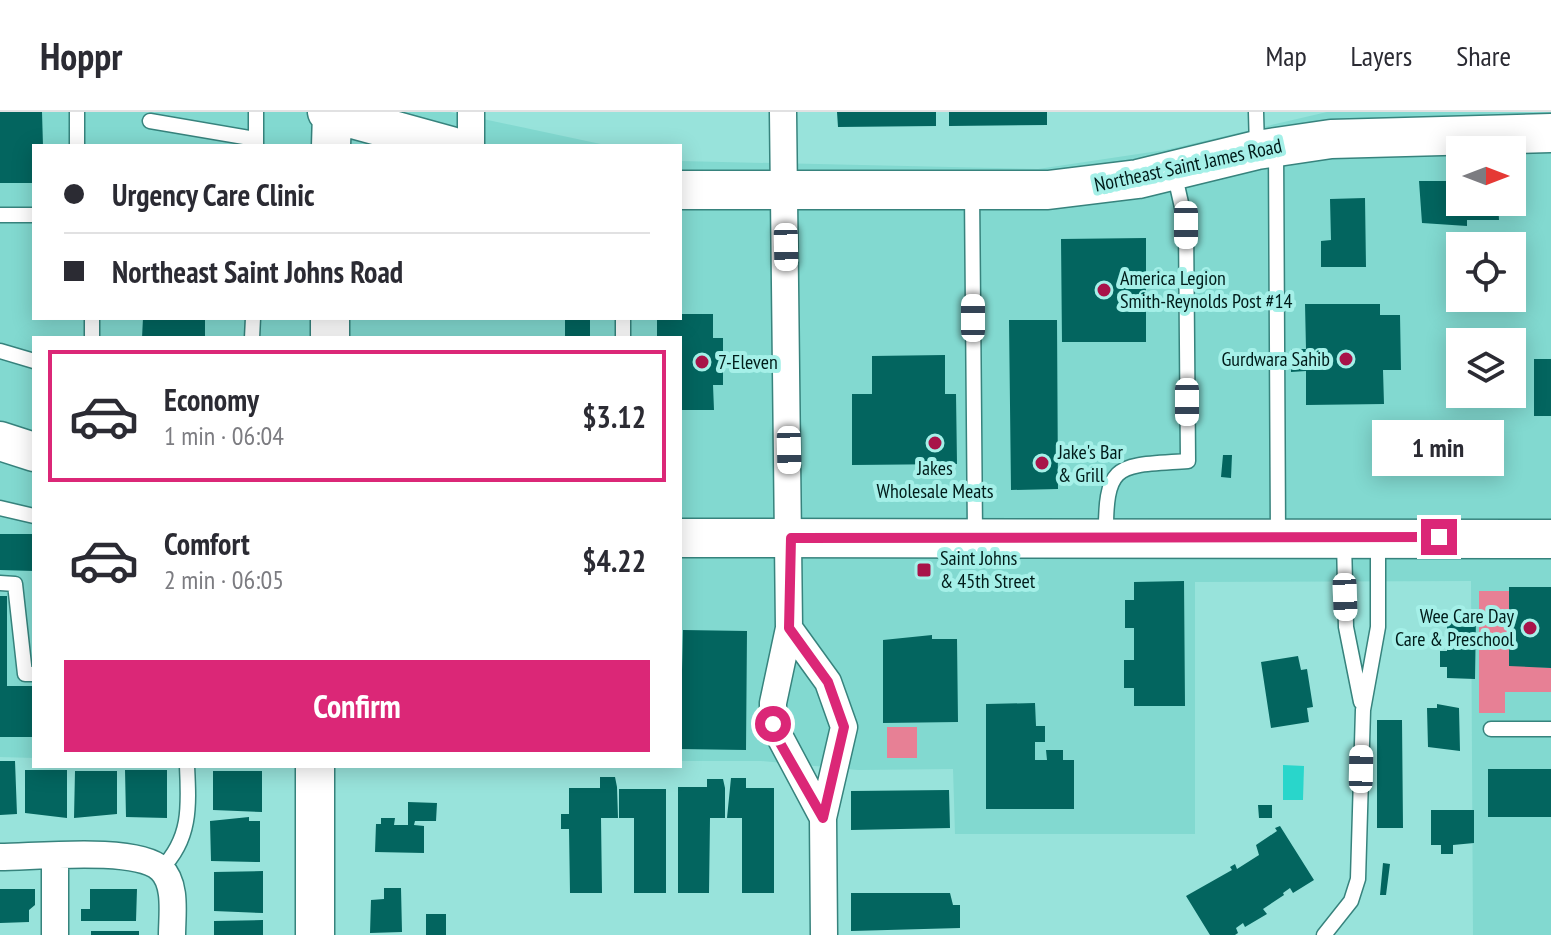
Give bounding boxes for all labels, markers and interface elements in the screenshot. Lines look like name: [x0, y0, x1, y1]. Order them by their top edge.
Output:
text: Hoppr: [40, 31, 122, 80]
text: Map: [1265, 37, 1307, 74]
text: Layers: [1351, 37, 1412, 74]
text: Share: [1456, 37, 1511, 74]
street label: Northeast Saint James Road: [1092, 132, 1284, 198]
north arrow: [1446, 136, 1526, 216]
map controls: [1446, 136, 1526, 408]
text: Urgency Care Clinic: [112, 175, 315, 214]
car: [1174, 201, 1198, 249]
car: [774, 223, 798, 271]
button: locate: [1446, 232, 1526, 312]
text: Northeast Saint Johns Road: [112, 252, 403, 291]
place label: America Legion Smith-Reynolds Post #14: [1120, 265, 1293, 314]
marker: America Legion Smith-Reynolds Post #14: [1095, 281, 1113, 299]
car: [961, 294, 985, 342]
button: layers: [1446, 328, 1526, 408]
place label: Gurdwara Sahib: [1221, 346, 1330, 372]
place label: 7-Eleven: [718, 349, 778, 375]
marker: Gurdwara Sahib: [1337, 350, 1355, 368]
marker: 7-Eleven: [693, 353, 711, 371]
car: [1175, 378, 1199, 426]
icon: car: [68, 380, 140, 452]
text: Economy: [164, 380, 259, 419]
text: $3.12: [582, 397, 646, 436]
text: 1 min · 06:04: [164, 419, 284, 452]
callout: 1 min: [1373, 421, 1505, 477]
car: [777, 426, 801, 474]
text: 1 min: [1412, 431, 1464, 464]
marker: Jakes Wholesale Meats: [926, 434, 944, 452]
place label: Jake's Bar & Grill: [1057, 439, 1123, 488]
marker: Jake's Bar & Grill: [1033, 454, 1051, 472]
place label: Jakes Wholesale Meats: [877, 455, 994, 504]
route end: [1421, 519, 1457, 555]
icon: car: [68, 524, 140, 596]
text: Comfort: [164, 524, 250, 563]
text: $4.22: [582, 541, 646, 580]
place label: Saint Johns & 45th Street: [940, 545, 1036, 594]
marker: Saint Johns & 45th Street: [915, 561, 933, 579]
text: 2 min · 06:05: [164, 563, 284, 596]
car: [1332, 573, 1358, 621]
place label: Wee Care Day Care & Preschool: [1395, 603, 1514, 652]
marker: Wee Care Day Care & Preschool: [1521, 619, 1539, 637]
button: Confirm: [64, 660, 650, 752]
route start: [755, 706, 791, 742]
car: [1349, 745, 1373, 793]

